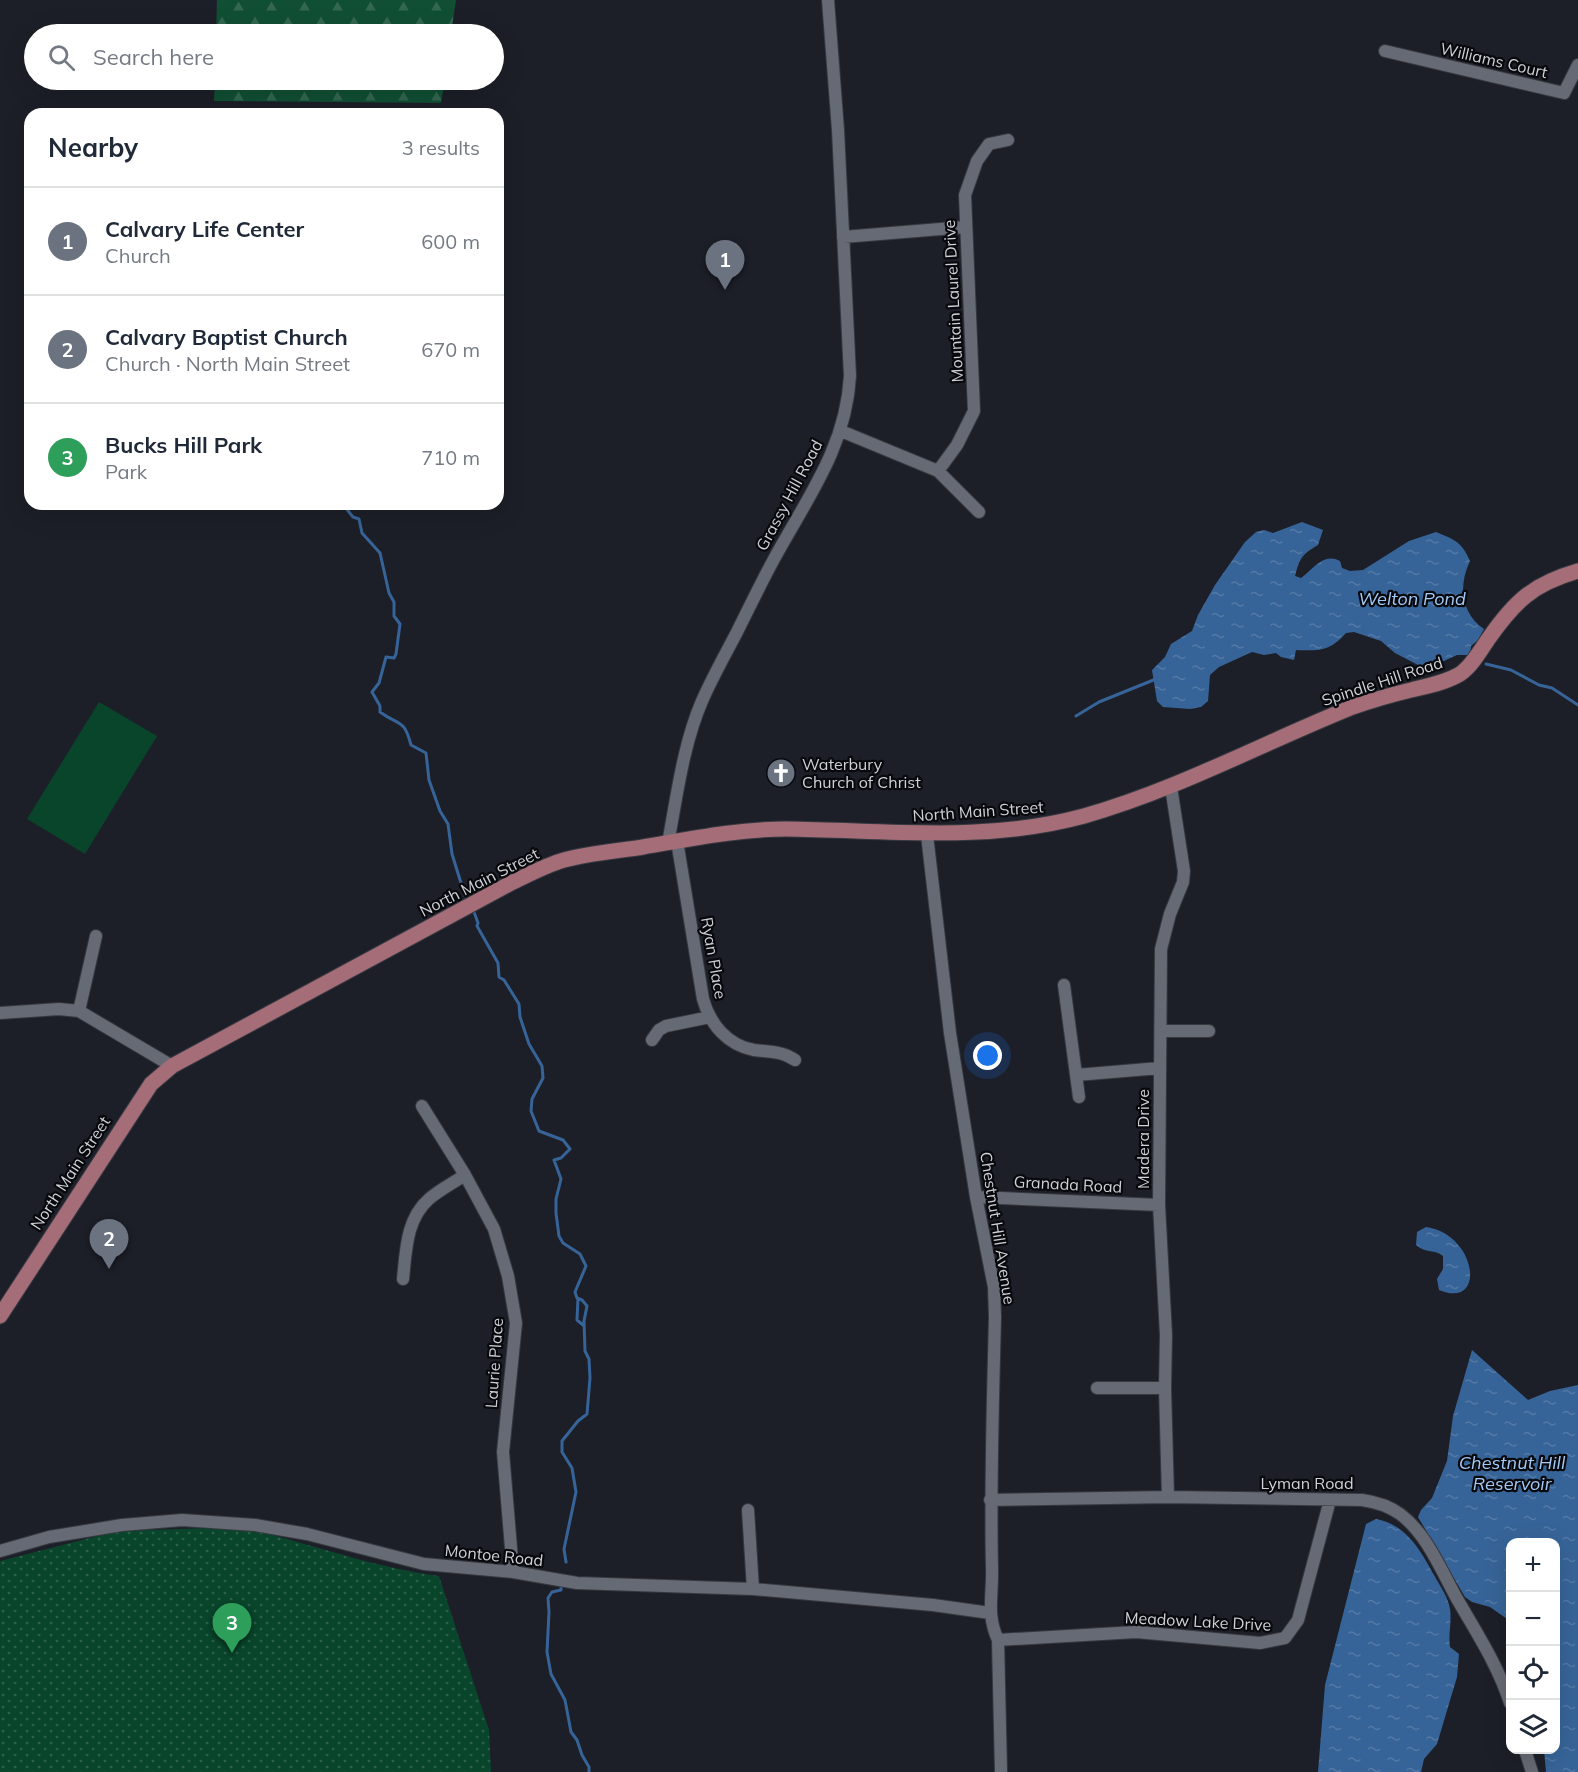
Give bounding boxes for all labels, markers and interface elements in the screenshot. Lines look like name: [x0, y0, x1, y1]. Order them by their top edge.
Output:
search box: [24, 24, 504, 90]
street label: Williams Court: [1438, 38, 1550, 82]
icon: search: [45, 41, 78, 74]
text: Search here: [93, 43, 214, 71]
text: Nearby: [48, 131, 138, 164]
text: 3 results: [402, 135, 480, 160]
text: Calvary Life Center: [105, 215, 304, 243]
street label: Mountain Laurel Drive: [939, 219, 967, 383]
text: 1: [62, 229, 74, 254]
text: 600 m: [421, 229, 480, 254]
pin: 1: [706, 240, 744, 290]
text: Church: [105, 243, 171, 268]
text: Calvary Baptist Church: [105, 323, 348, 351]
text: 2: [62, 337, 74, 362]
text: 670 m: [421, 337, 480, 362]
text: Church · North Main Street: [105, 351, 350, 376]
text: Bucks Hill Park: [105, 431, 262, 459]
street label: Grassy Hill Road: [751, 436, 827, 554]
text: 3: [62, 445, 74, 470]
text: 710 m: [421, 445, 480, 470]
text: Park: [105, 459, 147, 484]
water label: Welton Pond: [1358, 587, 1466, 610]
street label: Spindle Hill Road: [1319, 652, 1445, 710]
place label: Waterbury Church of Christ: [802, 754, 921, 792]
church icon: Waterbury Church of Christ: [765, 757, 797, 789]
street label: North Main Street: [912, 796, 1045, 826]
street label: North Main Street: [416, 843, 542, 921]
street label: Ryan Place: [697, 915, 731, 1001]
your location: [973, 1041, 1002, 1070]
street label: Madera Drive: [1133, 1089, 1153, 1189]
street label: North Main Street: [26, 1112, 114, 1234]
street label: Chestnut Hill Avenue: [976, 1150, 1020, 1306]
street label: Granada Road: [1013, 1171, 1123, 1197]
pin: 2: [90, 1220, 128, 1269]
street label: Laurie Place: [481, 1317, 507, 1409]
water label: Chestnut Hill Reservoir: [1459, 1451, 1566, 1495]
street label: Lyman Road: [1261, 1473, 1353, 1493]
map controls: [1506, 1538, 1560, 1754]
button: +: [1506, 1538, 1560, 1592]
street label: Montoe Road: [444, 1540, 544, 1570]
button: −: [1506, 1592, 1560, 1646]
pin: 3: [212, 1604, 252, 1653]
street label: Meadow Lake Drive: [1124, 1607, 1272, 1635]
button: locate: [1506, 1646, 1560, 1700]
button: layers: [1506, 1700, 1560, 1754]

